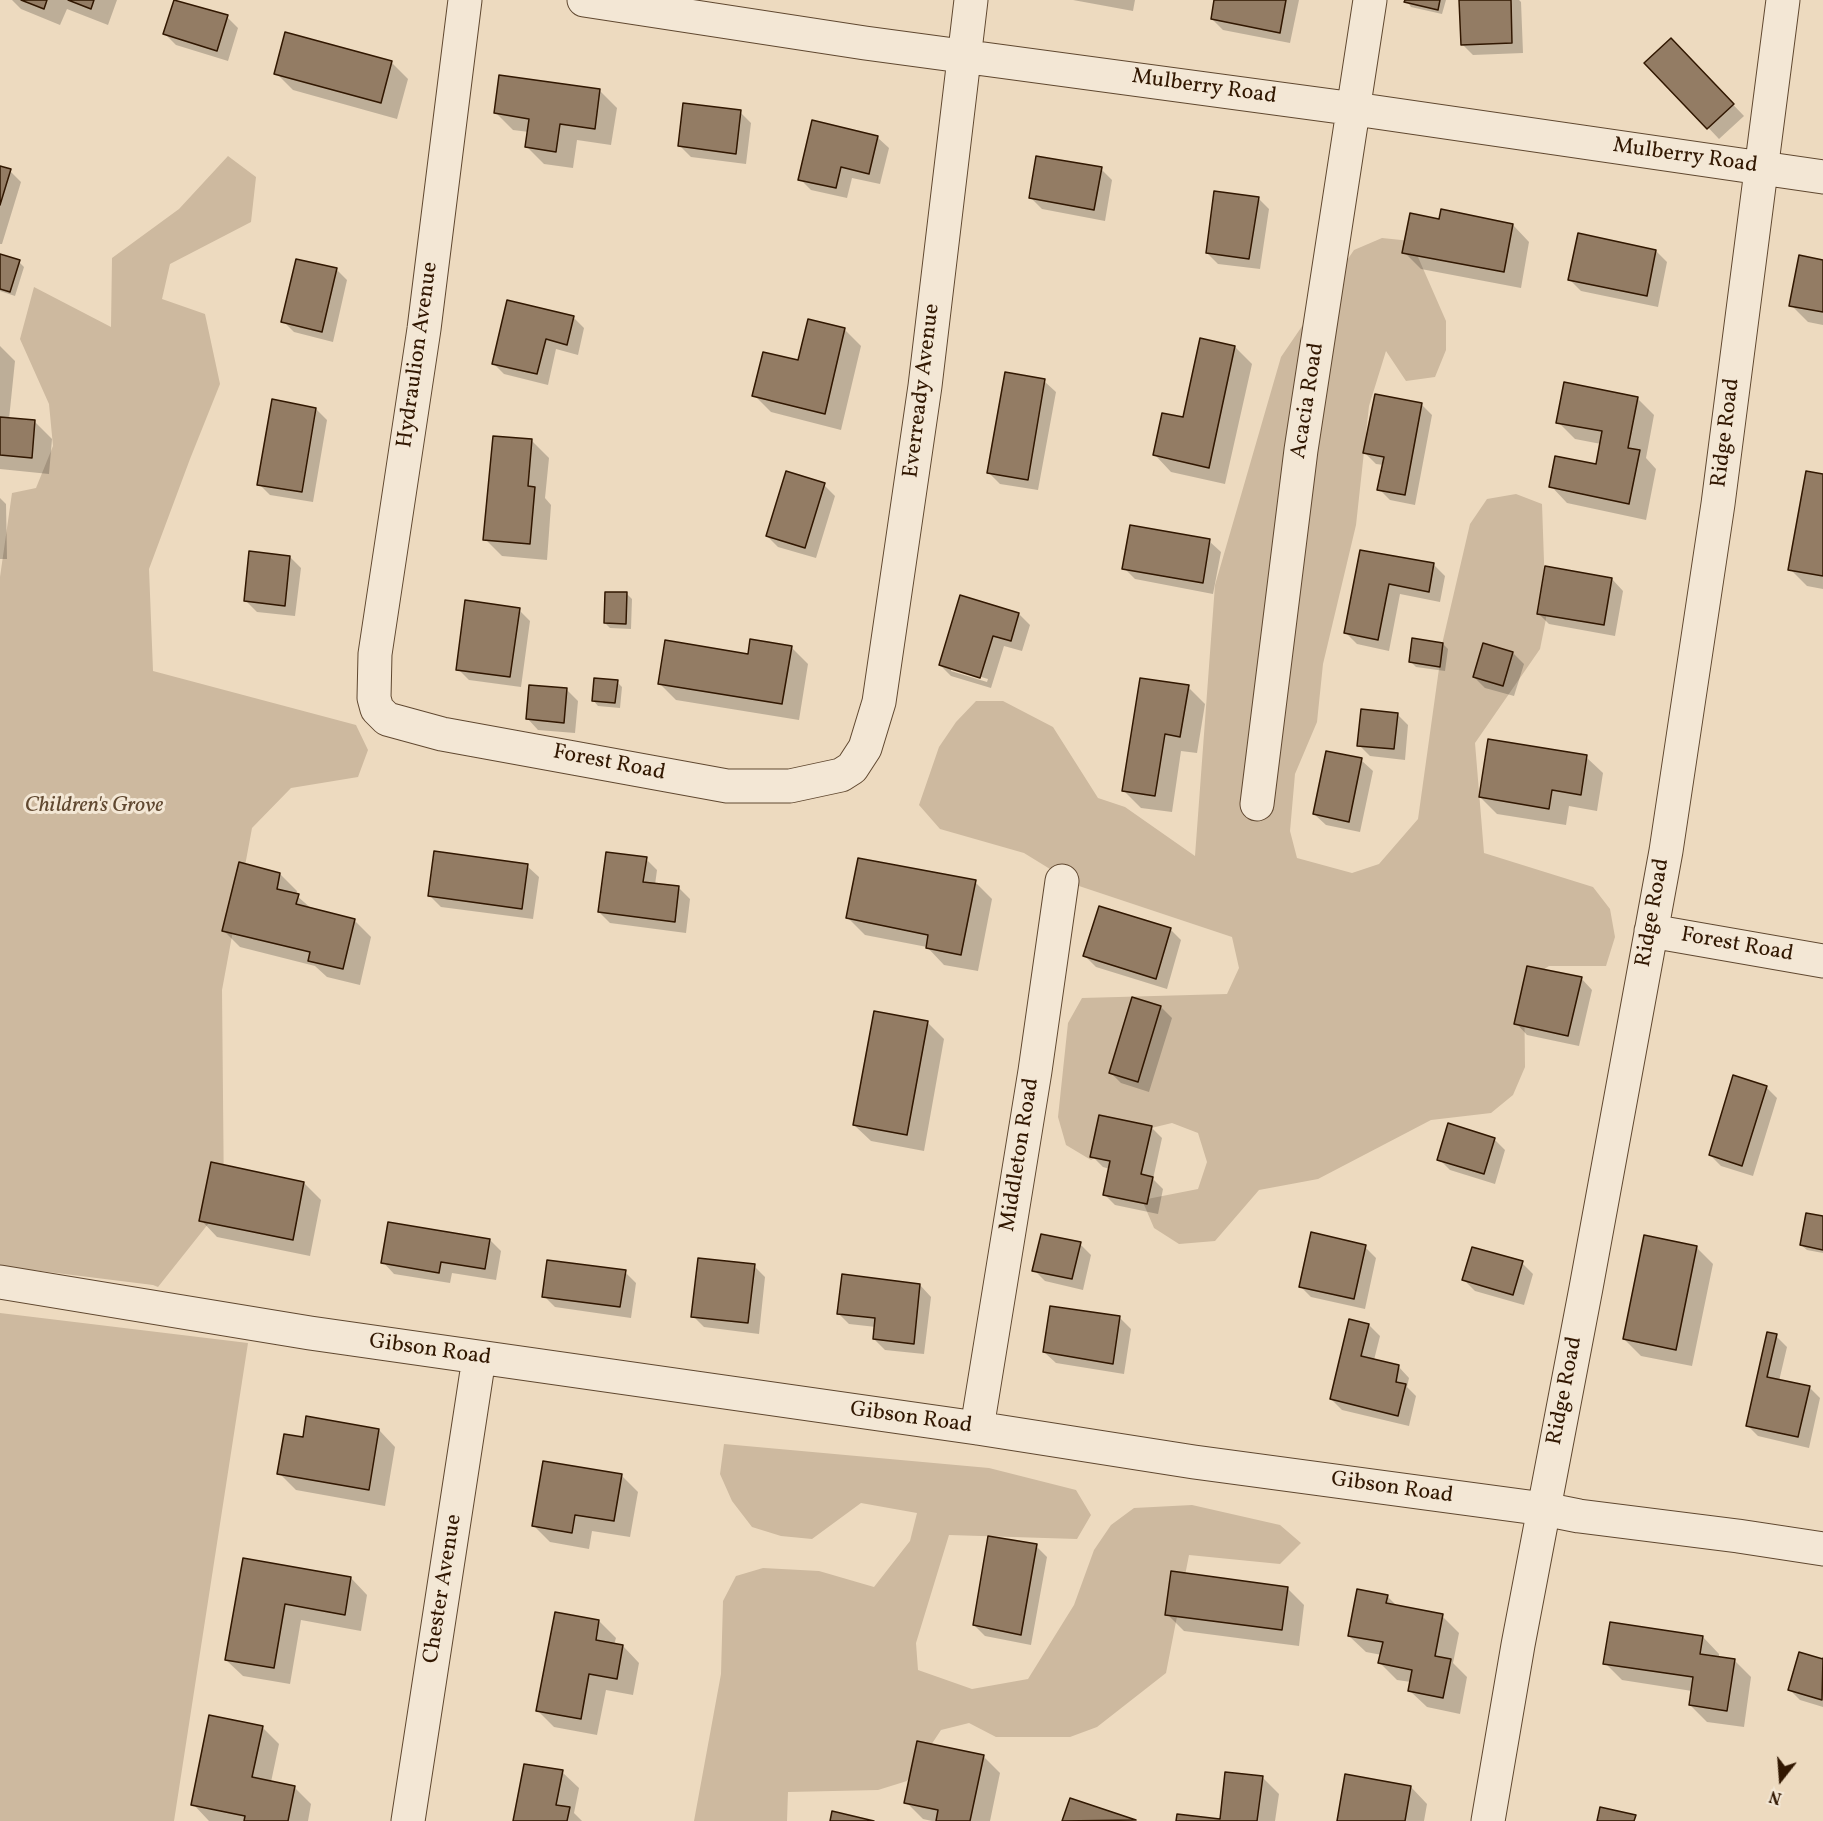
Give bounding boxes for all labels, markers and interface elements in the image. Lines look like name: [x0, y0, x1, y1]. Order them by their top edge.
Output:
street label: Mulberry Road: [1130, 65, 1278, 111]
street label: Mulberry Road: [1611, 134, 1759, 180]
street label: Hydraulion Avenue: [393, 260, 445, 450]
street label: Everready Avenue: [899, 302, 947, 480]
street label: Acacia Road: [1287, 341, 1331, 461]
street label: Ridge Road: [1707, 377, 1747, 489]
street label: Forest Road: [551, 740, 667, 788]
park label: Children's Grove: [25, 794, 163, 820]
street label: Ridge Road: [1631, 857, 1677, 969]
street label: Forest Road: [1679, 923, 1795, 969]
street label: Middleton Road: [996, 1076, 1046, 1234]
street label: Gibson Road: [367, 1329, 493, 1373]
street label: Ridge Road: [1543, 1335, 1589, 1447]
street label: Gibson Road: [848, 1397, 974, 1441]
street label: Gibson Road: [1329, 1467, 1455, 1511]
street label: Chester Avenue: [419, 1512, 469, 1666]
north arrow: [1751, 1749, 1811, 1809]
text: N: [1767, 1784, 1785, 1808]

